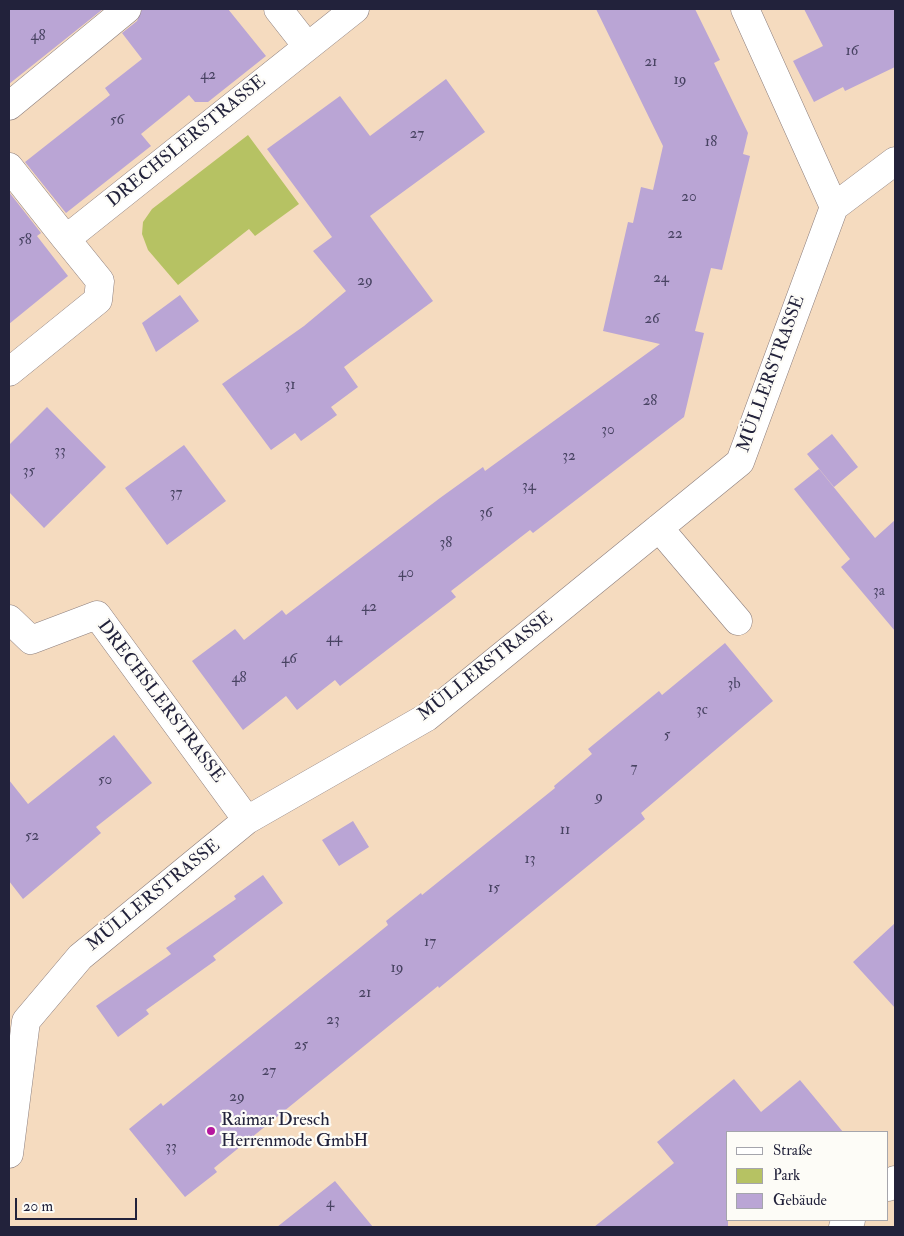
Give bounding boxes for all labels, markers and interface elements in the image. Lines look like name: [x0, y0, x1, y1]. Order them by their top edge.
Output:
house number: 48: [30, 28, 46, 46]
house number: 16: [846, 43, 858, 61]
house number: 21: [645, 54, 657, 72]
house number: 42: [200, 67, 216, 85]
street label: DRECHSLERSTRASSE: [103, 71, 271, 213]
house number: 19: [674, 72, 686, 90]
house number: 56: [110, 112, 124, 130]
house number: 27: [410, 126, 424, 144]
house number: 18: [705, 134, 717, 152]
house number: 20: [681, 189, 697, 207]
house number: 22: [667, 226, 683, 244]
house number: 58: [18, 232, 32, 250]
house number: 24: [653, 270, 669, 288]
house number: 29: [357, 273, 373, 291]
street label: MÜLLERSTRASSE: [734, 293, 810, 455]
house number: 26: [644, 311, 660, 329]
house number: 31: [284, 377, 296, 395]
house number: 28: [643, 393, 657, 411]
house number: 30: [601, 422, 615, 440]
house number: 33: [54, 443, 66, 461]
house number: 32: [562, 448, 576, 466]
house number: 35: [23, 463, 35, 481]
house number: 34: [522, 478, 536, 496]
house number: 37: [170, 485, 182, 503]
house number: 36: [479, 505, 493, 523]
house number: 38: [440, 535, 452, 553]
house number: 40: [398, 565, 414, 583]
house number: 3a: [873, 583, 885, 601]
house number: 42: [361, 599, 377, 617]
street label: MÜLLERSTRASSE: [414, 608, 558, 726]
street label: DRECHSLERSTRASSE: [92, 616, 228, 788]
house number: 44: [326, 630, 342, 648]
house number: 46: [281, 651, 297, 669]
house number: 48: [231, 670, 247, 688]
house number: 3b: [727, 676, 741, 694]
house number: 3c: [696, 702, 708, 720]
house number: 5: [664, 727, 670, 745]
house number: 7: [631, 760, 637, 778]
house number: 50: [98, 772, 112, 790]
house number: 9: [595, 789, 603, 807]
house number: 11: [560, 822, 570, 840]
house number: 52: [25, 828, 39, 846]
street label: MÜLLERSTRASSE: [83, 836, 225, 956]
house number: 13: [524, 851, 536, 869]
house number: 15: [488, 880, 500, 898]
house number: 17: [424, 934, 436, 952]
house number: 19: [391, 960, 403, 978]
house number: 21: [359, 985, 371, 1003]
house number: 23: [326, 1012, 340, 1030]
house number: 25: [294, 1037, 308, 1055]
house number: 27: [262, 1063, 276, 1081]
house number: 29: [229, 1089, 245, 1107]
place label: Raimar Dresch Herrenmode GmbH: [221, 1110, 368, 1152]
marker: Raimar Dresch Herrenmode GmbH: [205, 1125, 217, 1137]
legend: [726, 1131, 889, 1221]
house number: 33: [165, 1139, 177, 1157]
text: Straße: [773, 1141, 812, 1160]
text: Park: [773, 1166, 800, 1185]
scale bar: [18, 1188, 140, 1220]
text: Gebäude: [773, 1191, 827, 1210]
house number: 4: [326, 1195, 334, 1213]
text: 20 m: [23, 1197, 53, 1216]

